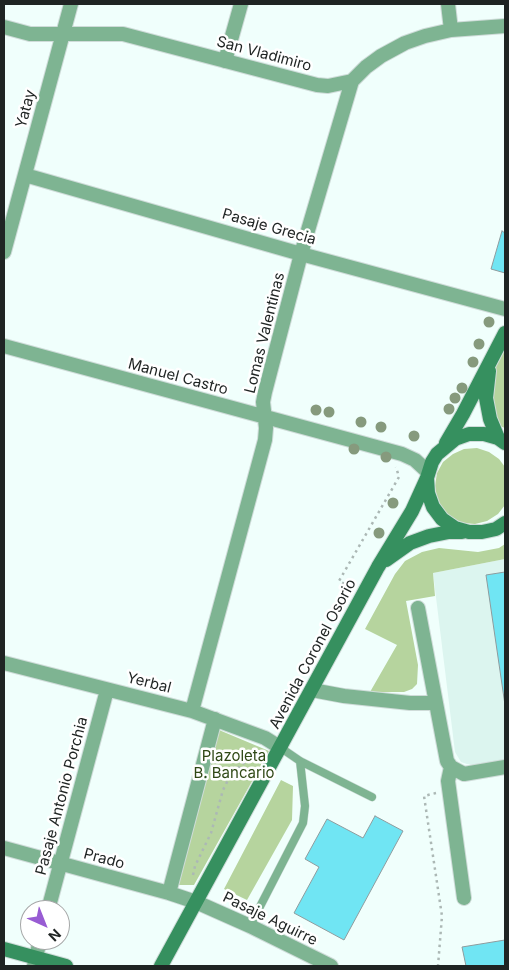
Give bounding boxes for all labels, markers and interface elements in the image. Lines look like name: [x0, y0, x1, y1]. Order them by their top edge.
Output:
street label: San Vladimiro: [215, 33, 313, 75]
street label: Yatay: [12, 88, 40, 130]
street label: Pasaje Grecia: [220, 205, 318, 249]
street label: Lomas Valentinas: [241, 271, 289, 395]
street label: Manuel Castro: [126, 355, 230, 399]
street label: Avenida Coronel Osorio: [266, 576, 360, 732]
street label: Yerbal: [125, 669, 173, 697]
street label: Pasaje Antonio Porchia: [32, 715, 92, 877]
park label: Plazoleta B. Bancario: [193, 747, 275, 782]
street label: Prado: [81, 845, 127, 873]
street label: Pasaje Aguirre: [220, 888, 320, 950]
north arrow: [20, 900, 70, 950]
text: N: [45, 926, 65, 945]

